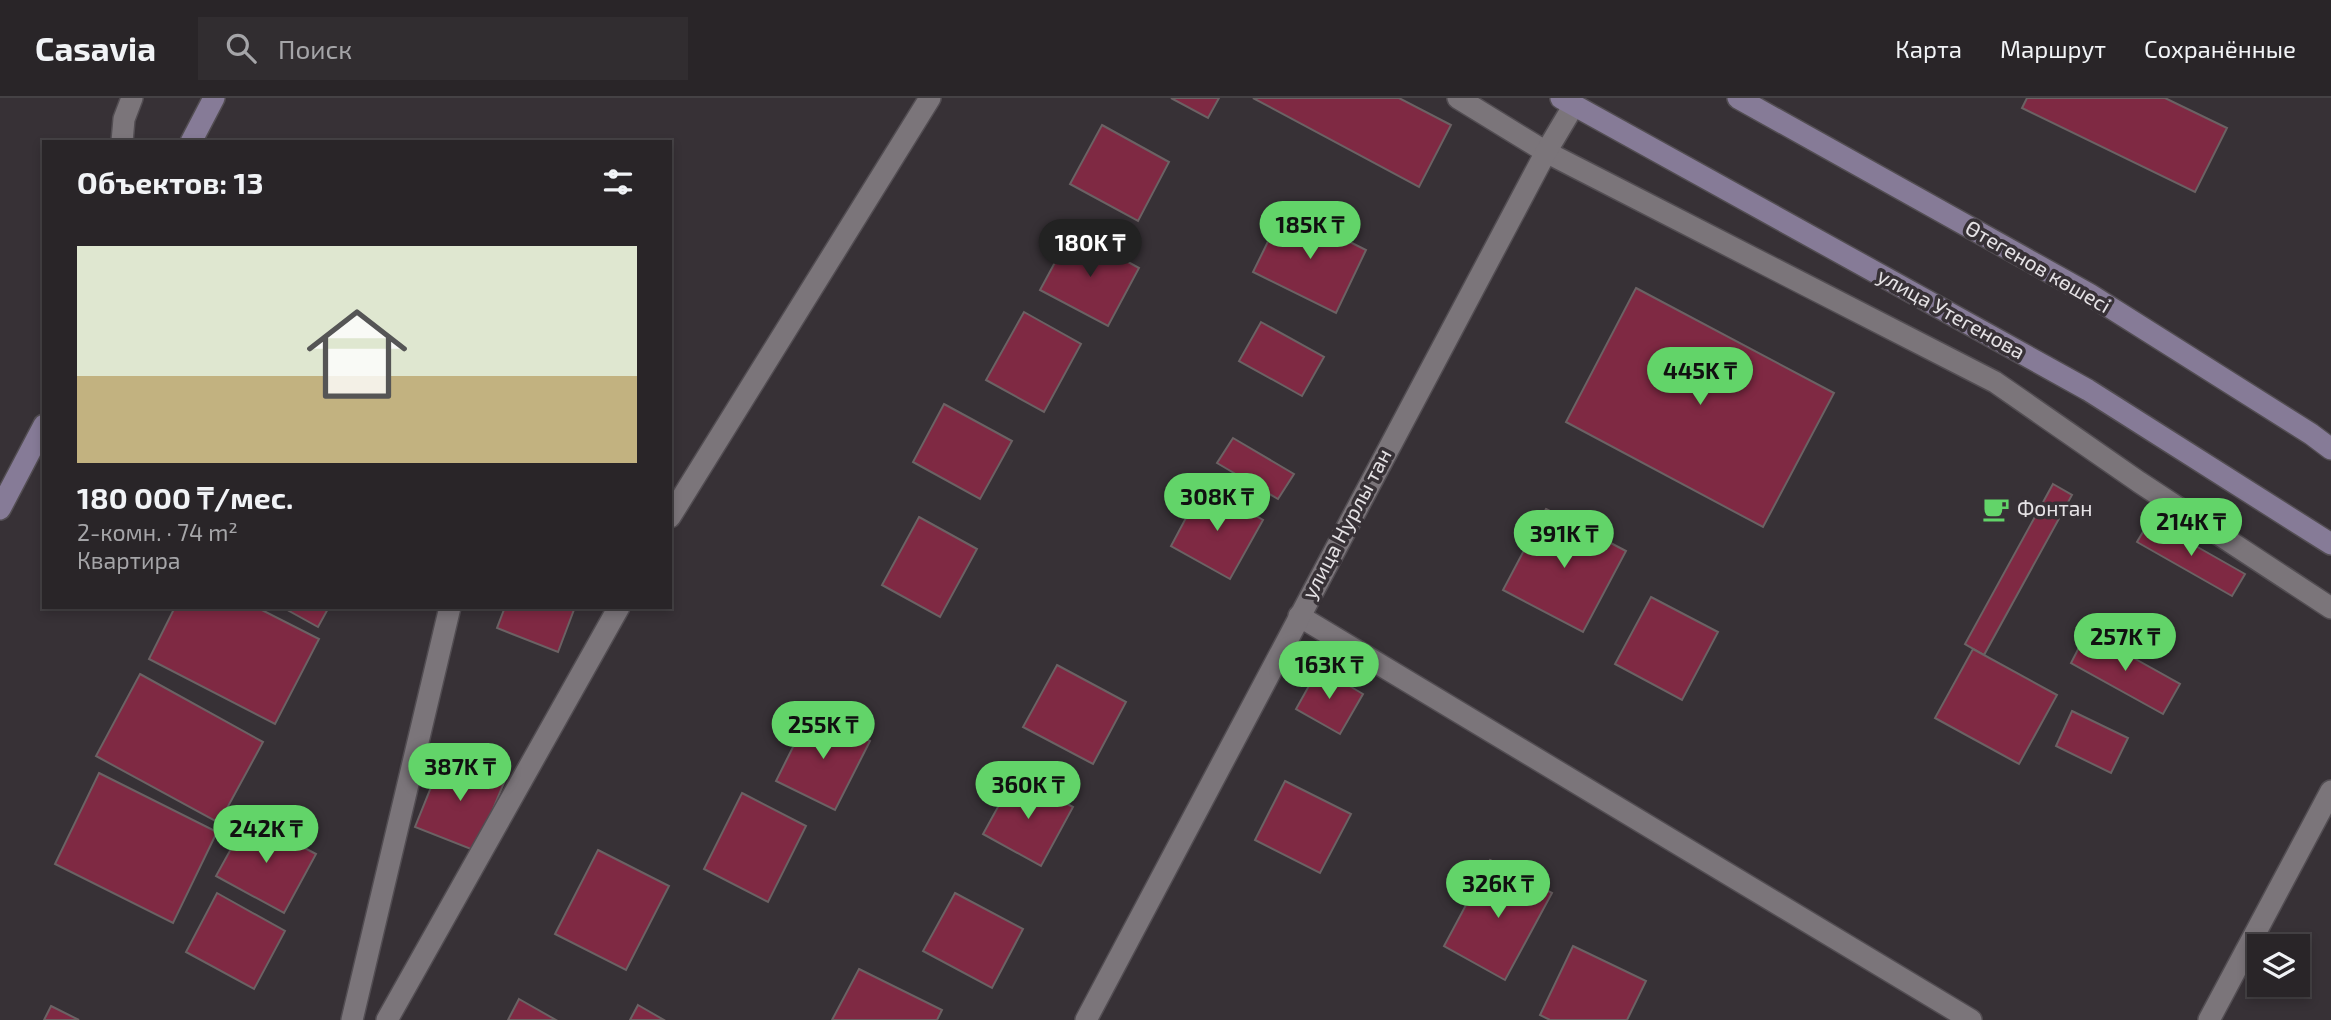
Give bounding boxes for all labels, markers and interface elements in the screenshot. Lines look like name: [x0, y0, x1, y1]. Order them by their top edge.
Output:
search box: [198, 17, 688, 80]
text: Casavia: [35, 28, 156, 68]
icon: search: [222, 29, 260, 67]
text: Поиск: [278, 33, 352, 64]
text: Карта: [1895, 34, 1962, 63]
text: Маршрут: [2000, 34, 2106, 63]
text: Сохранённые: [2144, 34, 2296, 63]
icon: filters: [599, 163, 637, 201]
text: Объектов: 13: [77, 164, 264, 200]
pin: 185K ₸: [1253, 202, 1367, 261]
text: 185K ₸: [1276, 210, 1344, 238]
street label: Өтегенов көшесі: [1962, 214, 2116, 317]
pin: 180K ₸: [1033, 220, 1147, 279]
text: 180K ₸: [1055, 228, 1125, 256]
street label: улица Утегенова: [1873, 262, 2030, 364]
icon: home: [294, 291, 420, 417]
pin: 445K ₸: [1643, 348, 1757, 407]
text: 445K ₸: [1663, 356, 1737, 384]
street label: улица Нурлы тан: [1296, 444, 1397, 603]
pin: 308K ₸: [1160, 474, 1274, 533]
text: 180 000 ₸/мес.: [77, 479, 293, 515]
text: 308K ₸: [1180, 482, 1254, 510]
cafe icon: Фонтан: [1981, 494, 2011, 524]
place label: Фонтан: [2017, 495, 2093, 520]
pin: 214K ₸: [2134, 498, 2248, 558]
text: 214K ₸: [2156, 507, 2226, 535]
pin: 391K ₸: [1507, 510, 1621, 570]
text: 2-комн. · 74 m²: [77, 518, 238, 546]
text: 391K ₸: [1530, 519, 1598, 547]
text: Квартира: [77, 546, 181, 574]
pin: 257K ₸: [2068, 614, 2182, 673]
text: 257K ₸: [2090, 622, 2160, 650]
pin: 163K ₸: [1272, 642, 1386, 701]
text: 163K ₸: [1295, 650, 1363, 678]
pin: 255K ₸: [766, 702, 880, 761]
text: 255K ₸: [788, 710, 858, 738]
pin: 387K ₸: [403, 744, 517, 803]
text: 387K ₸: [424, 752, 496, 780]
pin: 360K ₸: [971, 762, 1085, 821]
text: 360K ₸: [991, 770, 1065, 798]
pin: 242K ₸: [209, 806, 323, 865]
text: 242K ₸: [229, 814, 303, 842]
pin: 326K ₸: [1441, 860, 1555, 920]
text: 326K ₸: [1462, 869, 1534, 897]
map controls: [2247, 934, 2310, 997]
button: layers: [2247, 934, 2310, 997]

